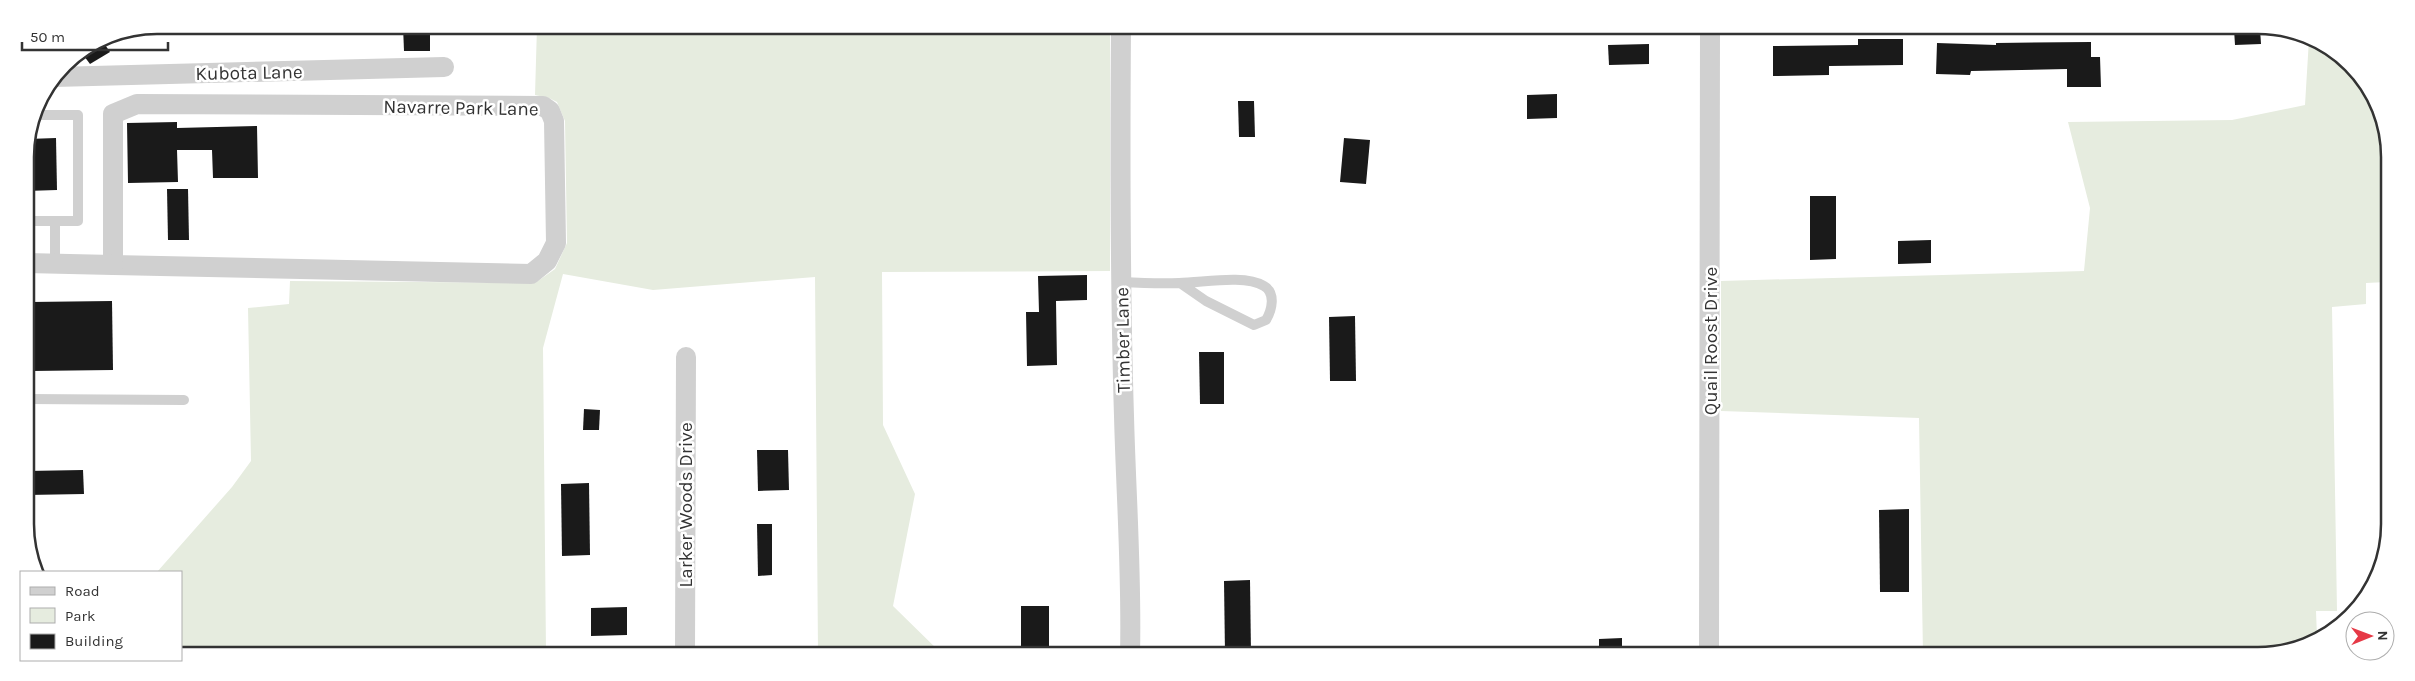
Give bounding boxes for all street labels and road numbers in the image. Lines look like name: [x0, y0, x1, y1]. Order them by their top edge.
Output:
street label: Kubota Lane: [195, 61, 303, 85]
street label: Navarre Park Lane: [383, 96, 539, 120]
street label: Quail Roost Drive: [1700, 267, 1722, 415]
street label: Timber Lane: [1111, 287, 1135, 393]
street label: Larker Woods Drive: [675, 422, 697, 588]

